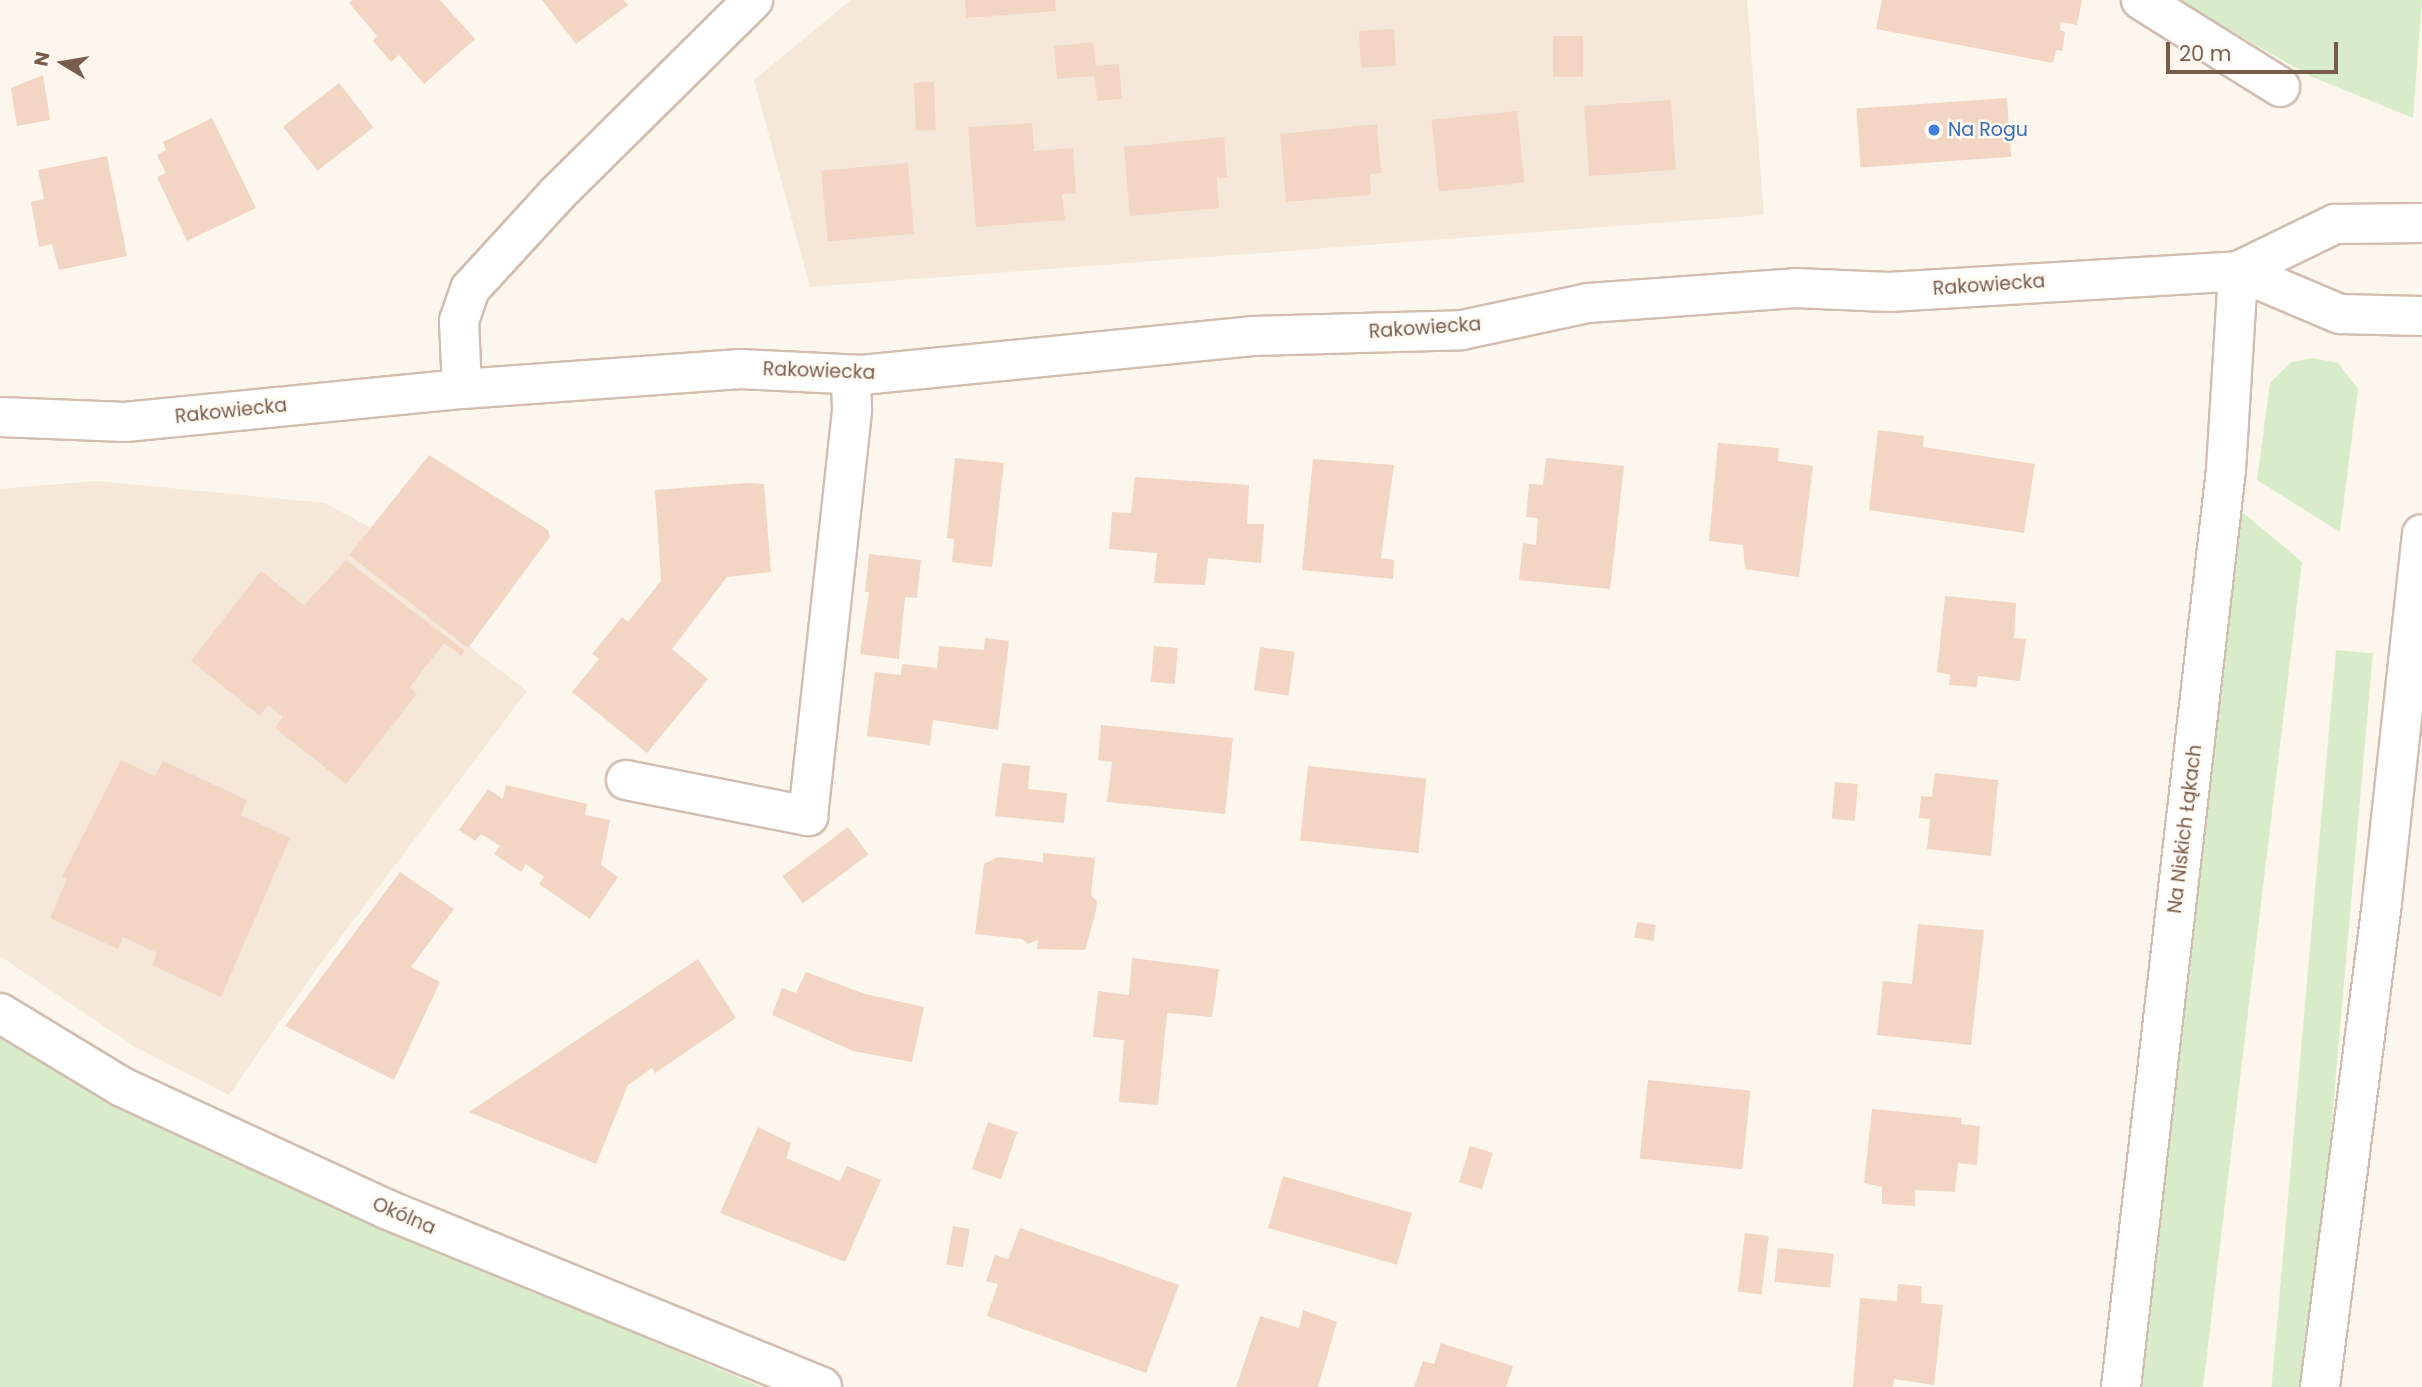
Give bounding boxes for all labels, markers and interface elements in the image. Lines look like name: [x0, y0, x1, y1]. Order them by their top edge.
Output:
north arrow: [28, 28, 98, 98]
scale bar: [2170, 28, 2342, 72]
text: 20 m: [2179, 39, 2232, 68]
text: N: [27, 49, 57, 68]
place label: Na Rogu: [1948, 119, 2028, 141]
marker: Na Rogu: [1926, 122, 1942, 138]
street label: Rakowiecka: [1932, 270, 2046, 300]
street label: Rakowiecka: [1368, 313, 1482, 343]
street label: Rakowiecka: [762, 358, 876, 384]
street label: Rakowiecka: [174, 394, 288, 428]
street label: Na Niskich Łąkach: [2163, 743, 2207, 915]
street label: Okólna: [369, 1193, 439, 1239]

